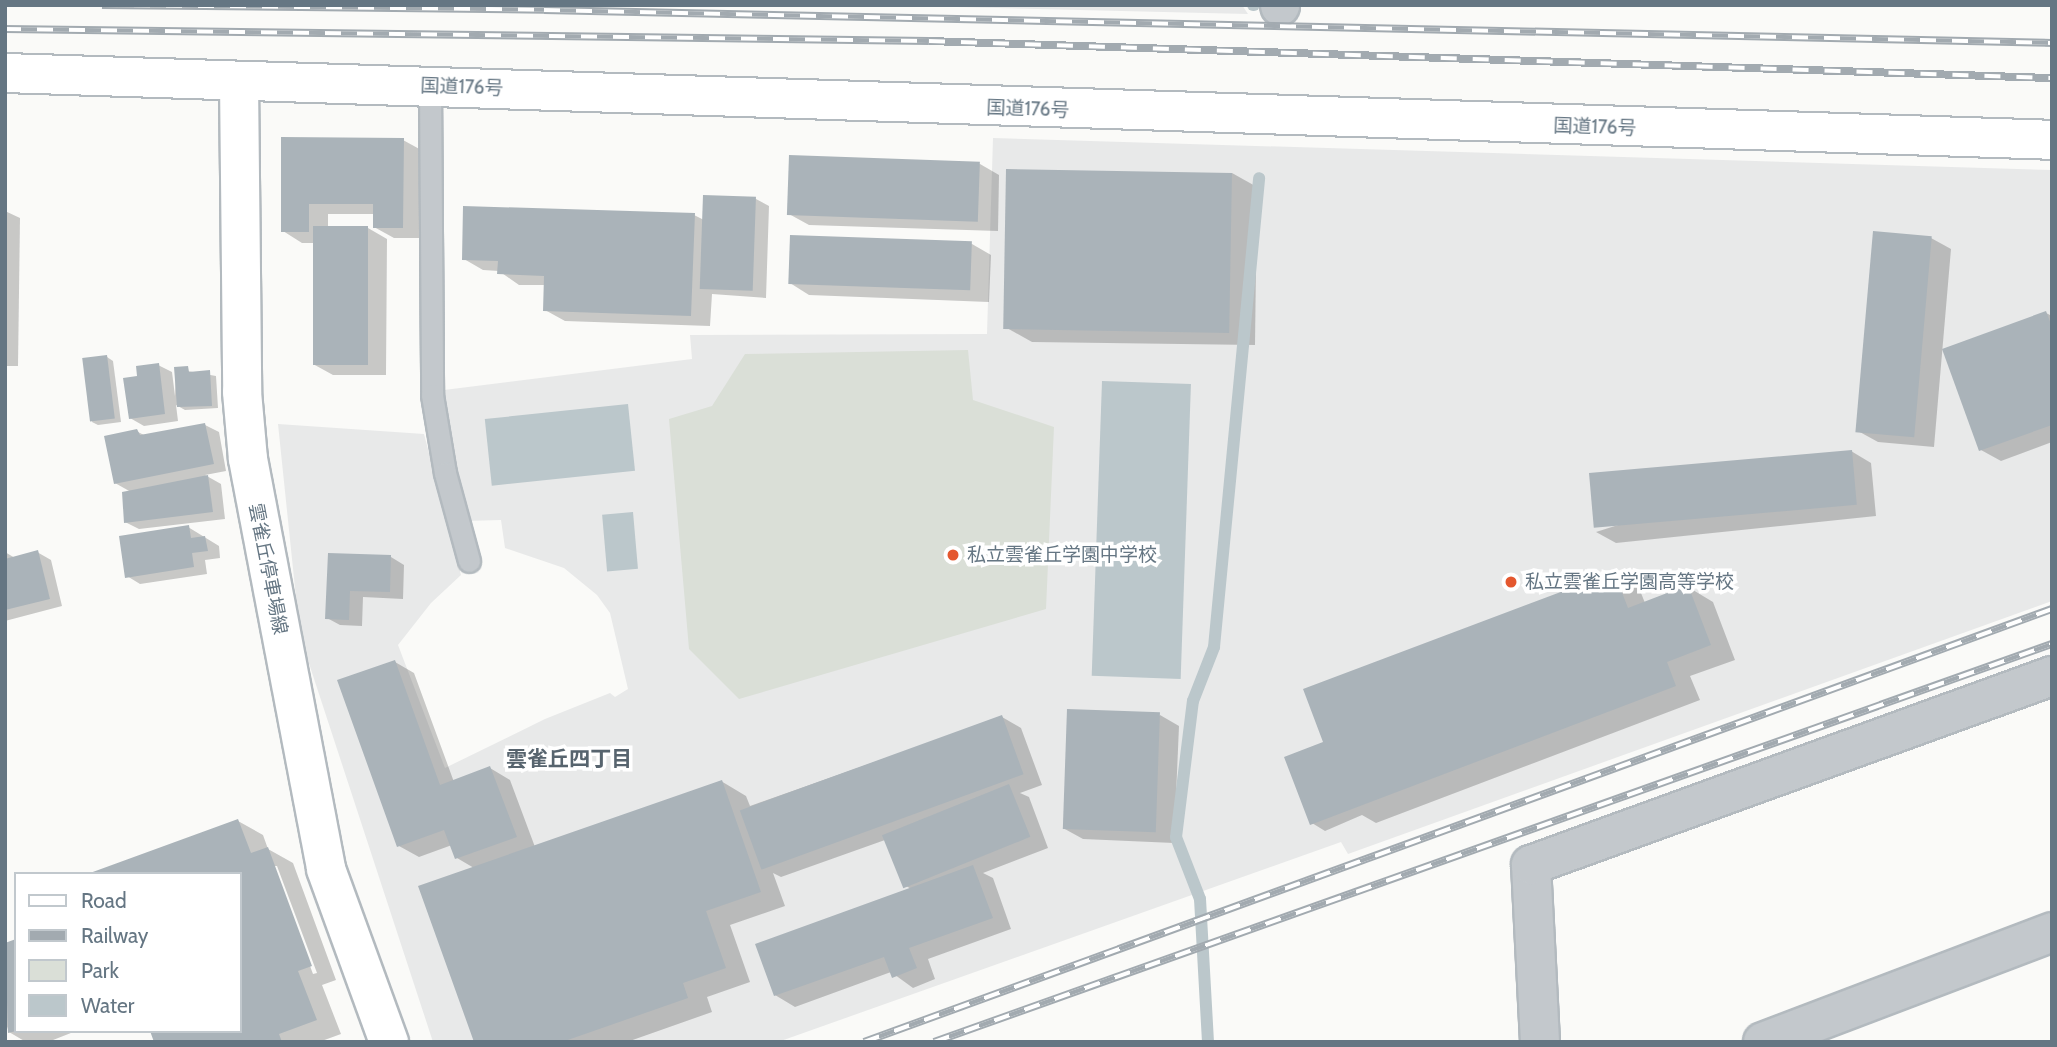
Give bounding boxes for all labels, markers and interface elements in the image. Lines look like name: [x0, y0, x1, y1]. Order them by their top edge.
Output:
street label: 国道176号: [420, 74, 504, 100]
street label: 国道176号: [986, 96, 1070, 122]
street label: 国道176号: [1553, 114, 1637, 140]
street label: 雲雀丘停車場線: [244, 502, 292, 636]
place label: 私立雲雀丘学園中学校: [967, 544, 1157, 566]
marker: 私立雲雀丘学園中学校: [945, 547, 961, 563]
place label: 私立雲雀丘学園高等学校: [1525, 571, 1734, 593]
marker: 私立雲雀丘学園高等学校: [1503, 574, 1519, 590]
district label: 雲雀丘四丁目: [506, 746, 632, 772]
legend: [14, 872, 242, 1033]
text: Road: [81, 888, 127, 913]
text: Railway: [81, 923, 148, 948]
text: Park: [81, 958, 119, 983]
text: Water: [81, 993, 134, 1018]

